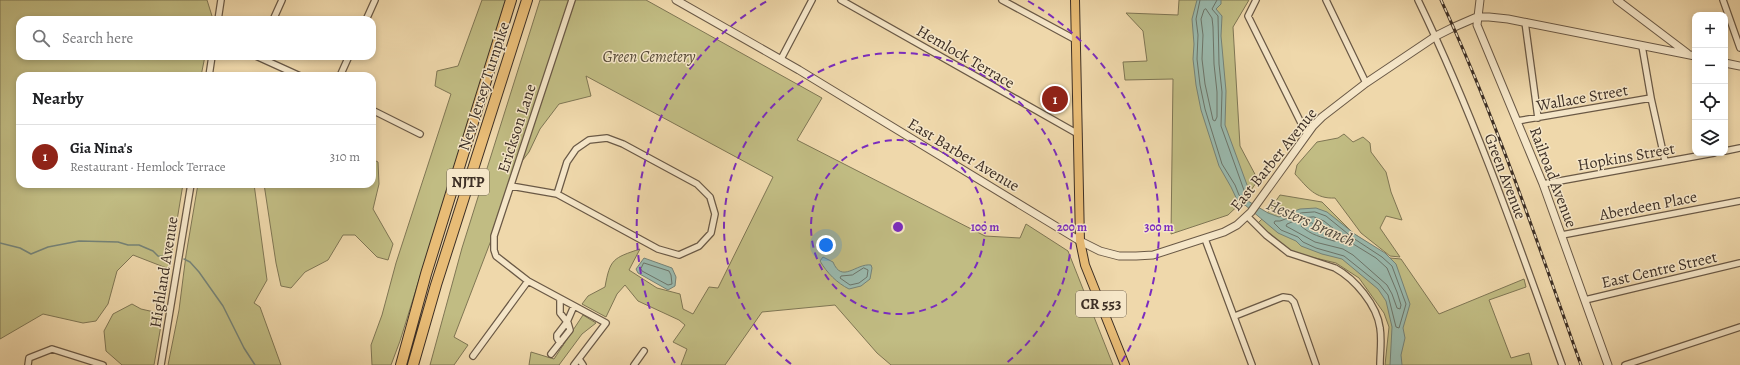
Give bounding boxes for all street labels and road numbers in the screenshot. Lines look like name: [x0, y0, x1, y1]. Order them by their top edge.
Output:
street label: New Jersey Turnpike: [453, 19, 515, 154]
street label: Hemlock Terrace: [912, 20, 1019, 94]
street label: Wallace Street: [1534, 79, 1630, 117]
street label: Erickson Lane: [492, 81, 542, 176]
street label: East Barber Avenue: [1225, 103, 1322, 216]
street label: East Barber Avenue: [903, 113, 1024, 197]
street label: Railroad Avenue: [1524, 124, 1582, 231]
street label: Green Avenue: [1479, 130, 1532, 222]
street label: Hopkins Street: [1576, 138, 1677, 176]
road number: NJTP: [447, 169, 489, 195]
street label: Aberdeen Place: [1596, 186, 1699, 226]
street label: Highland Avenue: [144, 215, 184, 329]
street label: East Centre Street: [1599, 246, 1719, 294]
road number: CR 553: [1076, 291, 1126, 317]

